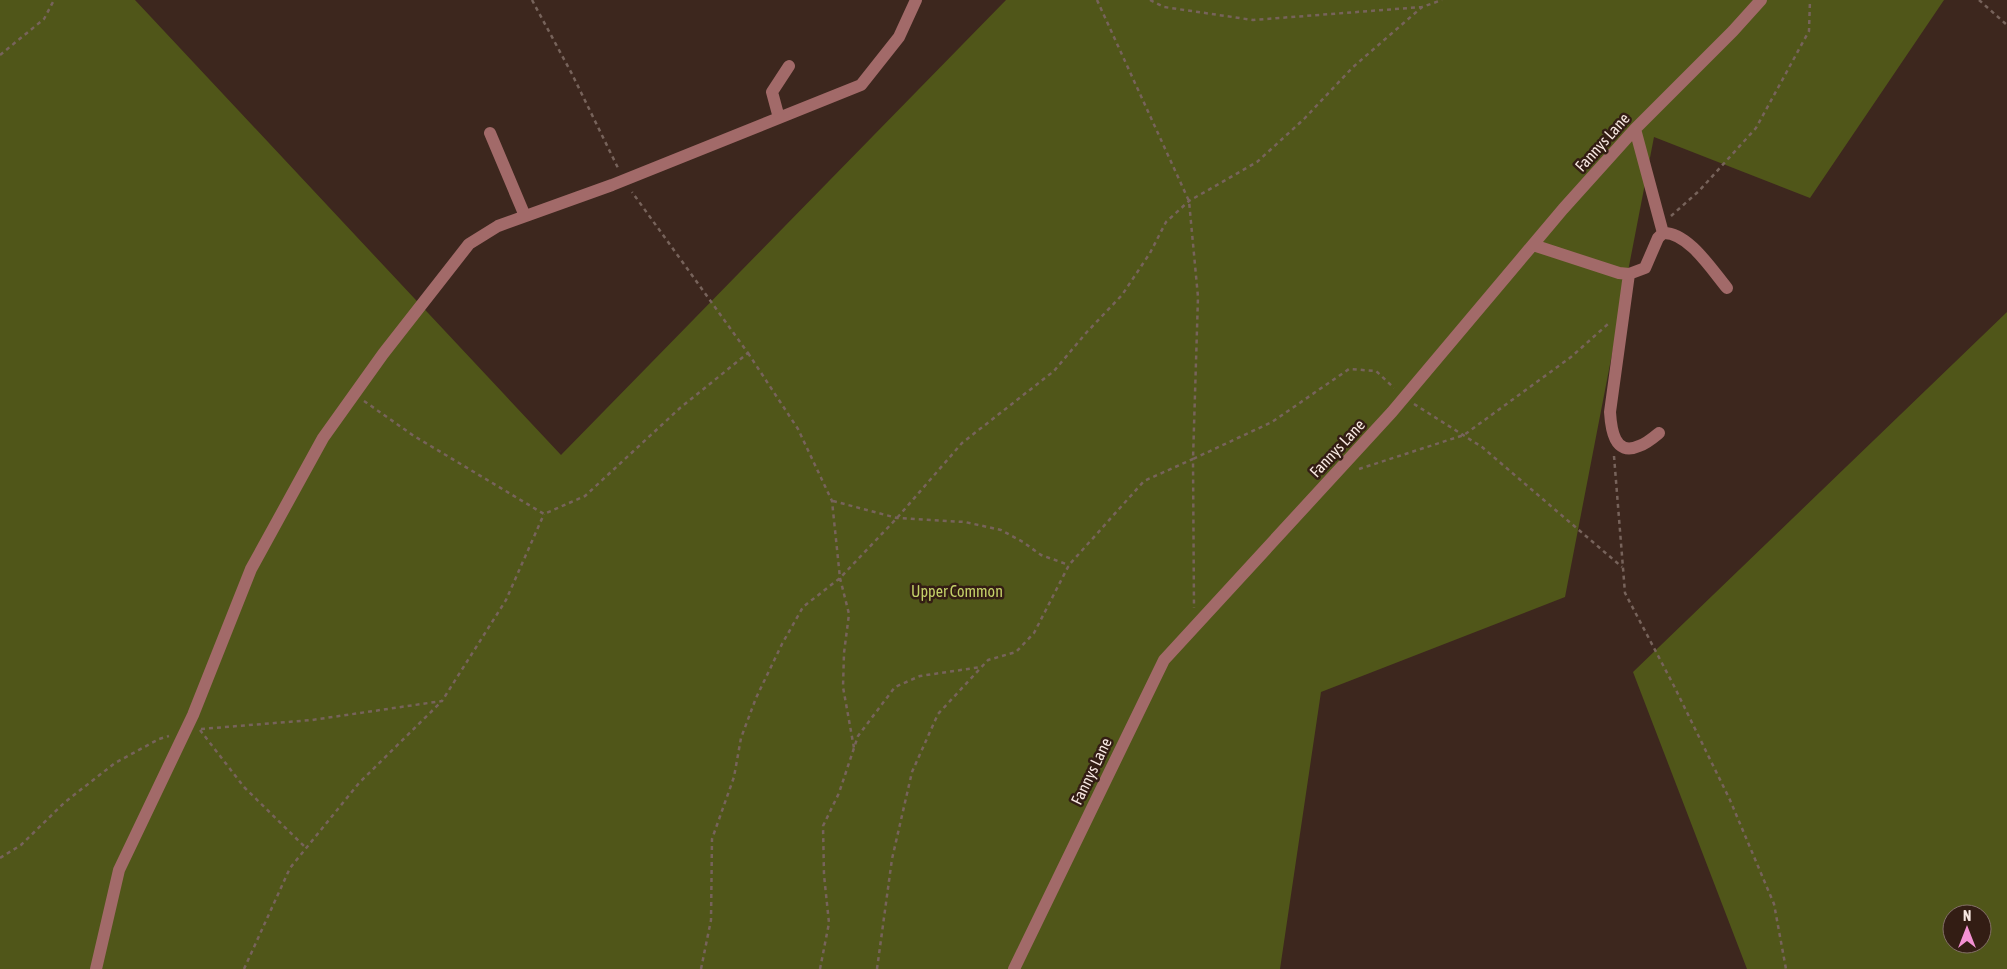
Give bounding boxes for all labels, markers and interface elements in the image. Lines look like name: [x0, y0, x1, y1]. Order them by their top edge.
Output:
street label: Fannys Lane: [1571, 109, 1634, 176]
street label: Fannys Lane: [1306, 415, 1369, 481]
park label: Upper Common: [911, 582, 1003, 601]
street label: Fannys Lane: [1067, 735, 1116, 808]
north arrow: [1942, 904, 1992, 954]
text: N: [1963, 908, 1971, 924]

